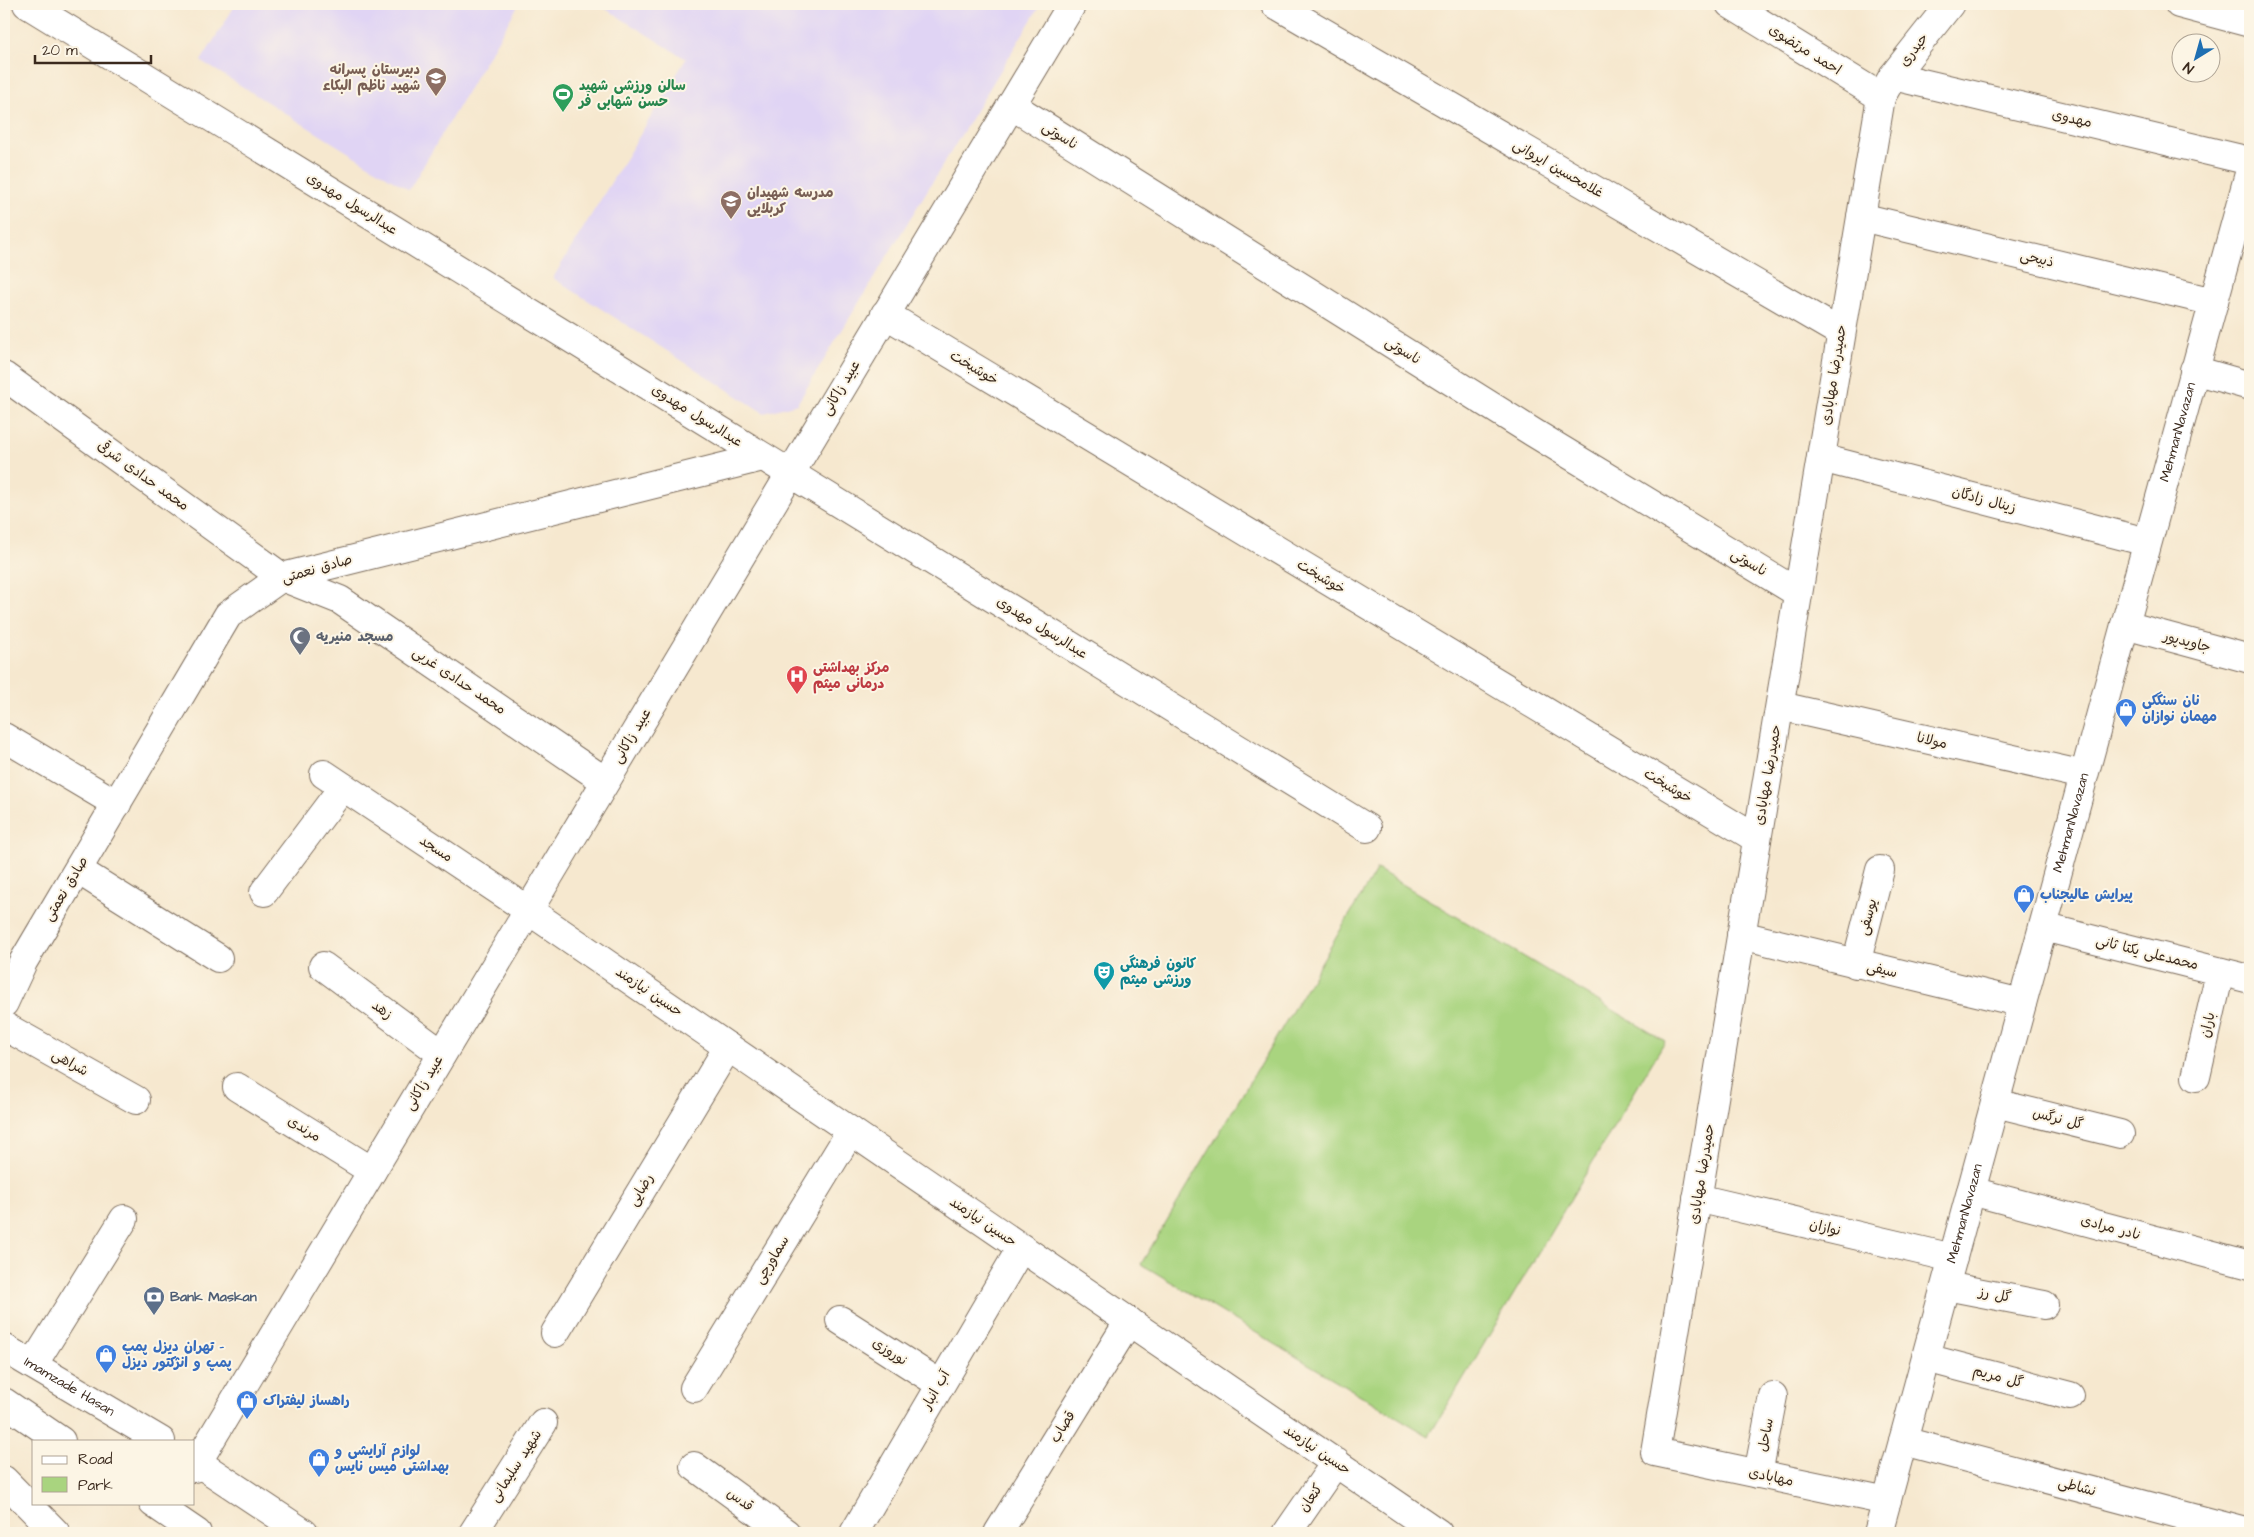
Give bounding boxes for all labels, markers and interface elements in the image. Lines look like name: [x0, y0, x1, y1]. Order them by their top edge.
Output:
street label: احمد مرتضوی: [1765, 20, 1845, 80]
street label: حیدری: [1895, 29, 1933, 71]
scale bar: [35, 32, 151, 64]
north arrow: [2172, 32, 2222, 82]
text: 20 m: [42, 40, 78, 61]
text: N: [2179, 57, 2198, 78]
place label: دبیرستان پسرانه شهید ناظم البکاء: [323, 60, 420, 96]
school or university icon: دبیرستان پسرانه شهید ناظم البکاء: [424, 66, 448, 97]
place label: سالن ورزشی شهید حسن شهابی فر: [577, 76, 686, 112]
sports icon: سالن ورزشی شهید حسن شهابی فر: [551, 82, 575, 113]
street label: مهدوی: [2050, 105, 2094, 133]
street label: ناسوتی: [1038, 117, 1082, 155]
street label: غلامحسین ایروانی: [1509, 135, 1607, 203]
street label: عبدالرسول مهدوی: [303, 168, 401, 240]
place label: مدرسه شهیدان کربلایی: [747, 183, 833, 219]
school or university icon: مدرسه شهیدان کربلایی: [719, 189, 743, 220]
street label: ذبیحی: [2018, 245, 2056, 273]
street label: حمیدرضا مهابادی: [1816, 323, 1852, 427]
street label: ناسوتی: [1381, 332, 1425, 370]
street label: خوشبخت: [946, 346, 1002, 390]
street label: عبید زاکانی: [817, 357, 865, 419]
street label: عبدالرسول مهدوی: [648, 380, 746, 452]
street label: MehmanNavazan: [2155, 380, 2201, 484]
street label: محمد حدادی شرقی: [93, 436, 193, 516]
street label: زینال زادگان: [1950, 482, 2018, 518]
street label: ناسوتی: [1727, 544, 1771, 582]
street label: صادق نعمتی: [279, 549, 355, 589]
street label: خوشبخت: [1293, 555, 1349, 599]
street label: عبدالرسول مهدوی: [993, 592, 1091, 664]
mosque icon: مسجد منیریه: [288, 625, 312, 656]
street label: جاویدپور: [2160, 626, 2213, 658]
place label: مسجد منیریه: [316, 627, 393, 647]
street label: محمد حدادی غربی: [408, 642, 510, 720]
place label: مرکز بهداشتی درمانی میثم: [813, 658, 889, 694]
hospital icon: مرکز بهداشتی درمانی میثم: [785, 664, 809, 695]
place label: نان سنگکی مهمان‌ نوازان: [2142, 691, 2217, 727]
shop icon: نان سنگکی مهمان‌ نوازان: [2114, 697, 2138, 728]
street label: عبید زاکانی: [608, 705, 656, 767]
street label: حمیدرضا مهابادی: [1749, 723, 1787, 827]
street label: مولانا: [1915, 728, 1949, 754]
street label: خوشبخت: [1640, 764, 1696, 808]
street label: MehmanNavazan: [2048, 771, 2094, 875]
street label: مسجد: [415, 831, 457, 867]
street label: صادق نعمتی: [39, 853, 93, 925]
shop icon: پیرایش عالیجناب: [2012, 883, 2036, 914]
place label: پیرایش عالیجناب: [2040, 885, 2133, 905]
street label: یوسفی: [1854, 897, 1882, 937]
street label: محمدعلی یکتا ثانی: [2094, 931, 2200, 975]
place label: کانون فرهنگی ورزشی میثم: [1120, 954, 1197, 990]
street label: سیفی: [1865, 957, 1899, 983]
theatre icon: کانون فرهنگی ورزشی میثم: [1092, 960, 1116, 991]
street label: حسین نیازمند: [611, 962, 687, 1022]
street label: زهد: [367, 996, 397, 1024]
street label: باران: [2195, 1010, 2221, 1040]
street label: شراهی: [48, 1045, 92, 1081]
street label: عبید زاکانی: [400, 1052, 448, 1114]
street label: گل نرگس: [2030, 1103, 2086, 1135]
street label: مرندی: [284, 1111, 324, 1147]
street label: حمیدرضا مهابادی: [1684, 1122, 1720, 1226]
street label: MehmanNavazan: [1942, 1162, 1988, 1266]
street label: رضایی: [623, 1170, 659, 1210]
street label: حسین نیازمند: [945, 1192, 1021, 1252]
street label: نادر مرادی: [2078, 1210, 2144, 1246]
street label: نوازان: [1807, 1215, 1843, 1241]
street label: سماورچی: [750, 1232, 794, 1288]
street label: گل رز: [1976, 1282, 2013, 1308]
bank icon: Bank Maskan: [142, 1285, 166, 1316]
place label: Bank Maskan: [170, 1287, 257, 1307]
street label: نوروزی: [868, 1333, 912, 1371]
place label: تهران دیزل پمپ - پمپ و انژکتور دیزل: [122, 1337, 232, 1373]
shop icon: تهران دیزل پمپ - پمپ و انژکتور دیزل: [94, 1343, 118, 1374]
street label: Imamzade Hasan: [20, 1352, 118, 1421]
street label: گل مریم: [1971, 1361, 2025, 1393]
street label: آب انبار: [916, 1366, 955, 1414]
shop icon: راهساز لیفتراک: [235, 1389, 259, 1420]
place label: راهساز لیفتراک: [263, 1391, 350, 1411]
street label: قصاب: [1045, 1407, 1081, 1447]
street label: ساحل: [1753, 1416, 1779, 1454]
street label: حسین نیازمند: [1279, 1420, 1355, 1480]
street label: شهید سلیمانی: [485, 1426, 547, 1506]
legend: [32, 1440, 195, 1504]
place label: لوازم آرایشی و بهداشتی میس نایس: [334, 1441, 449, 1477]
shop icon: لوازم آرایشی و بهداشتی میس نایس: [307, 1447, 331, 1478]
text: Road: [78, 1449, 113, 1470]
street label: مهابادی: [1747, 1462, 1795, 1492]
street label: نشاطی: [2056, 1472, 2098, 1502]
text: Park: [78, 1475, 113, 1496]
street label: کنعان: [1294, 1480, 1328, 1516]
street label: قدس: [723, 1483, 757, 1517]

